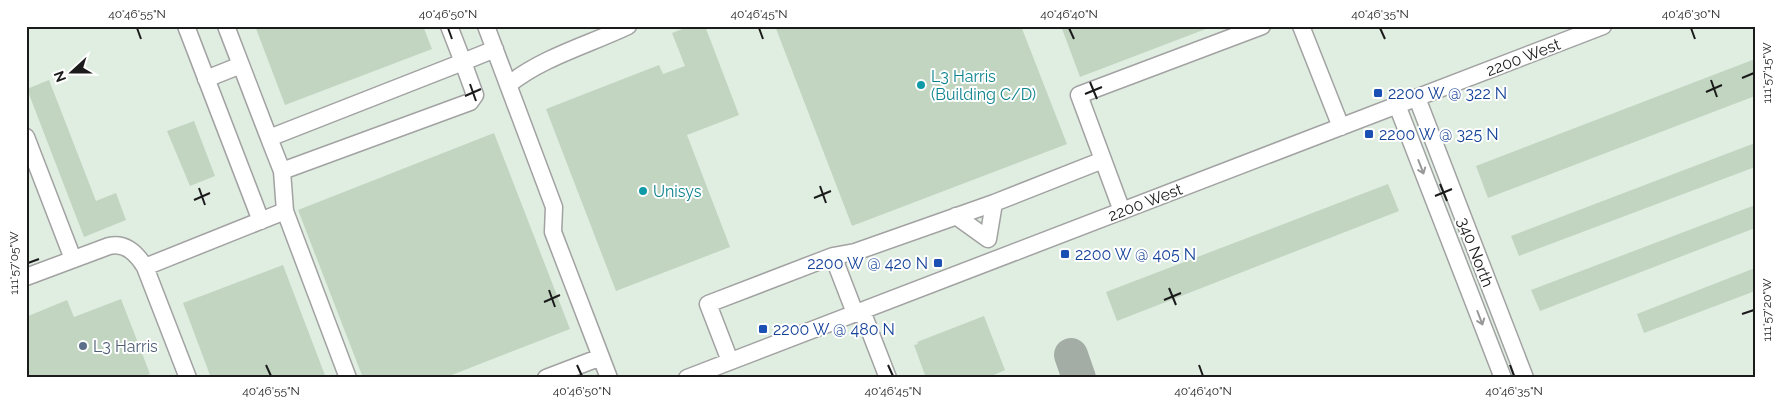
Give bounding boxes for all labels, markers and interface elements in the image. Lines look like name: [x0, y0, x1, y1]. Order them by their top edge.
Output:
text: 40°46'55"N: [108, 7, 166, 21]
text: 40°46'50"N: [419, 7, 477, 21]
text: 40°46'45"N: [731, 7, 787, 21]
text: 40°46'40"N: [1040, 7, 1098, 21]
text: 40°46'35"N: [1351, 7, 1409, 21]
text: 40°46'30"N: [1662, 7, 1720, 21]
street label: 2200 West: [1483, 34, 1564, 80]
text: 111°57'15"W: [1760, 42, 1774, 104]
north arrow: [48, 48, 98, 98]
place label: L3 Harris (Building C/D): [931, 67, 1036, 104]
text: N: [50, 69, 69, 85]
marker: L3 Harris (Building C/D): [915, 79, 927, 91]
place label: 2200 W @ 322 N: [1388, 84, 1507, 103]
marker: 2200 W @ 322 N: [1372, 87, 1384, 99]
place label: 2200 W @ 325 N: [1379, 125, 1499, 144]
marker: 2200 W @ 325 N: [1363, 128, 1375, 140]
one-way arrow: [1417, 159, 1426, 174]
street label: 2200 West: [1105, 179, 1186, 225]
place label: Unisys: [653, 182, 702, 201]
marker: Unisys: [637, 185, 649, 197]
street label: 340 North: [1454, 215, 1498, 290]
text: 111°57'05"W: [7, 231, 21, 295]
place label: 2200 W @ 405 N: [1075, 245, 1196, 264]
marker: 2200 W @ 405 N: [1059, 248, 1071, 260]
place label: 2200 W @ 420 N: [807, 254, 928, 273]
marker: 2200 W @ 420 N: [932, 257, 944, 269]
text: 111°57'20"W: [1760, 278, 1774, 342]
one-way arrow: [1476, 310, 1485, 326]
place label: 2200 W @ 480 N: [773, 320, 895, 339]
marker: 2200 W @ 480 N: [757, 323, 769, 335]
place label: L3 Harris: [93, 337, 158, 356]
marker: L3 Harris: [77, 340, 89, 352]
text: 40°46'55"N: [242, 384, 300, 398]
text: 40°46'50"N: [553, 384, 611, 398]
text: 40°46'45"N: [865, 384, 921, 398]
text: 40°46'40"N: [1174, 384, 1232, 398]
text: 40°46'35"N: [1485, 384, 1543, 398]

